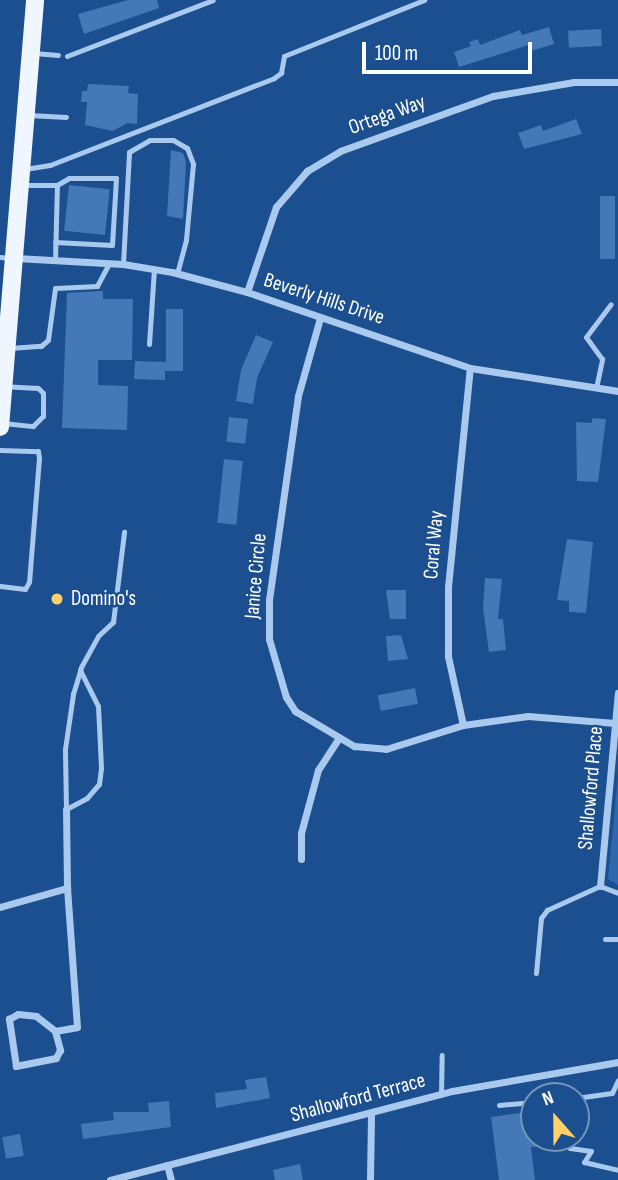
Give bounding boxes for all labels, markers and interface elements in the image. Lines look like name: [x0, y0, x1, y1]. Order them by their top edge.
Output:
scale bar: [366, 28, 536, 72]
text: 100 m: [375, 41, 418, 66]
street label: Ortega Way: [345, 89, 429, 141]
street label: Beverly Hills Drive: [260, 268, 388, 330]
street label: Coral Way: [418, 510, 450, 580]
street label: Janice Circle: [240, 532, 272, 620]
place label: Domino's: [71, 586, 136, 612]
marker: Domino's: [49, 591, 65, 607]
street label: Shallowford Place: [573, 725, 609, 851]
street label: Shallowford Terrace: [288, 1068, 428, 1128]
north arrow: [520, 1082, 590, 1152]
text: N: [539, 1086, 557, 1111]

